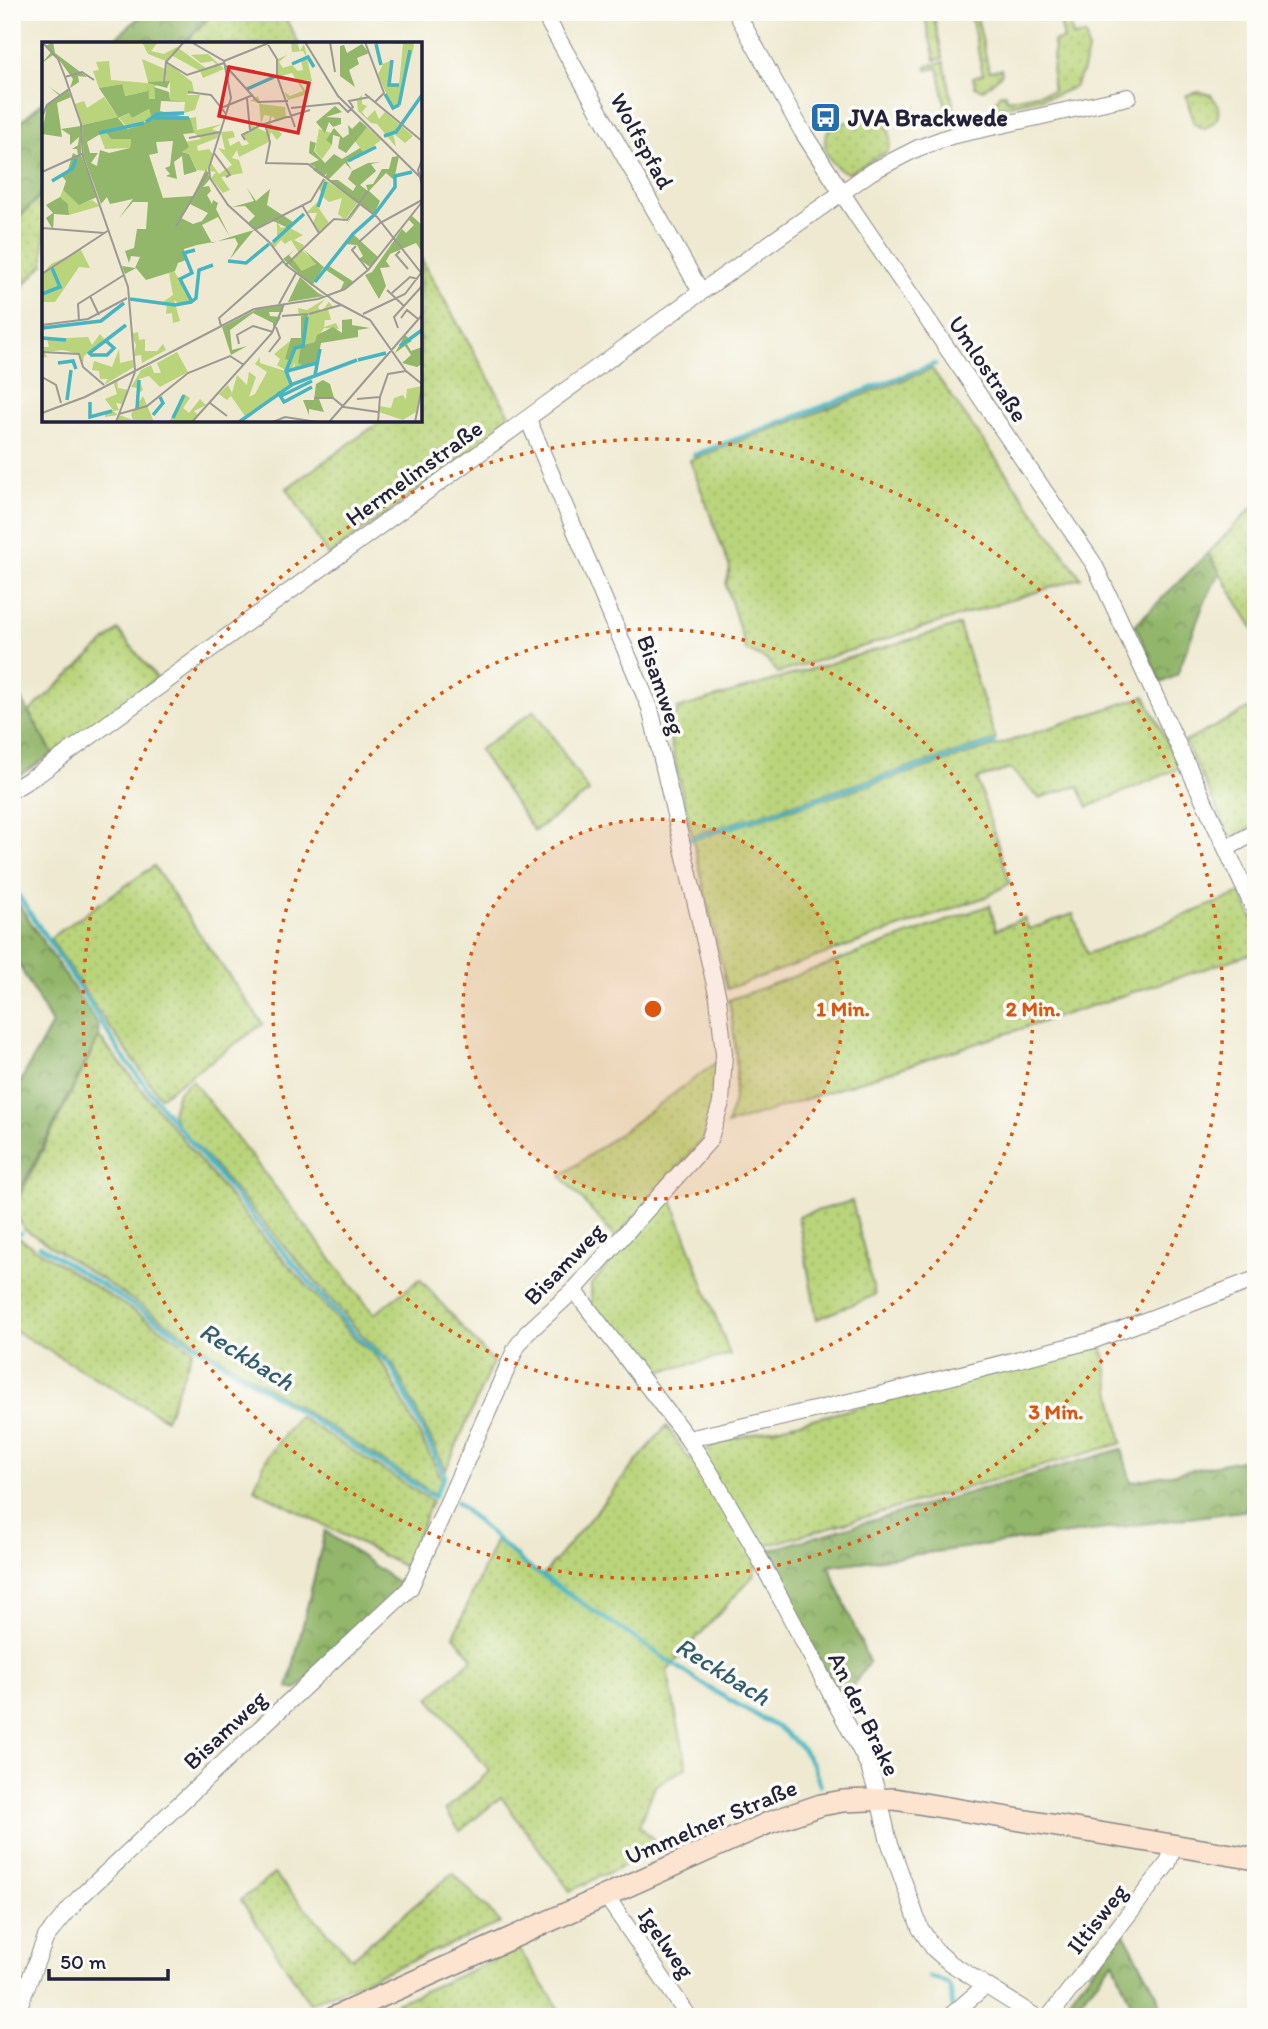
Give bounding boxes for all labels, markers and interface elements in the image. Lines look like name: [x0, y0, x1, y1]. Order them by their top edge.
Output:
inset map: [42, 42, 422, 422]
street label: Wolfspfad: [604, 88, 681, 194]
bus stop icon: JVA Brackwede: [808, 101, 842, 135]
place label: JVA Brackwede: [847, 103, 1008, 132]
street label: Umlostraße: [942, 310, 1035, 427]
street label: Hermelinstraße: [339, 413, 488, 532]
street label: Bisamweg: [631, 631, 692, 739]
text: 1 Min.: [816, 996, 870, 1021]
text: 2 Min.: [1006, 996, 1060, 1021]
centre of rings: [641, 997, 665, 1021]
street label: Bisamweg: [517, 1216, 611, 1311]
water label: Reckbach: [194, 1315, 301, 1398]
text: 3 Min.: [1028, 1399, 1084, 1424]
water label: Reckbach: [670, 1630, 777, 1713]
street label: An der Brake: [822, 1647, 907, 1780]
street label: Bisamweg: [177, 1683, 273, 1776]
street label: Ummelner Straße: [621, 1772, 801, 1871]
street label: Iltisweg: [1060, 1877, 1134, 1960]
street label: Igelweg: [632, 1902, 701, 1984]
scale bar: [49, 1938, 168, 1982]
text: 50 m: [60, 1949, 107, 1974]

